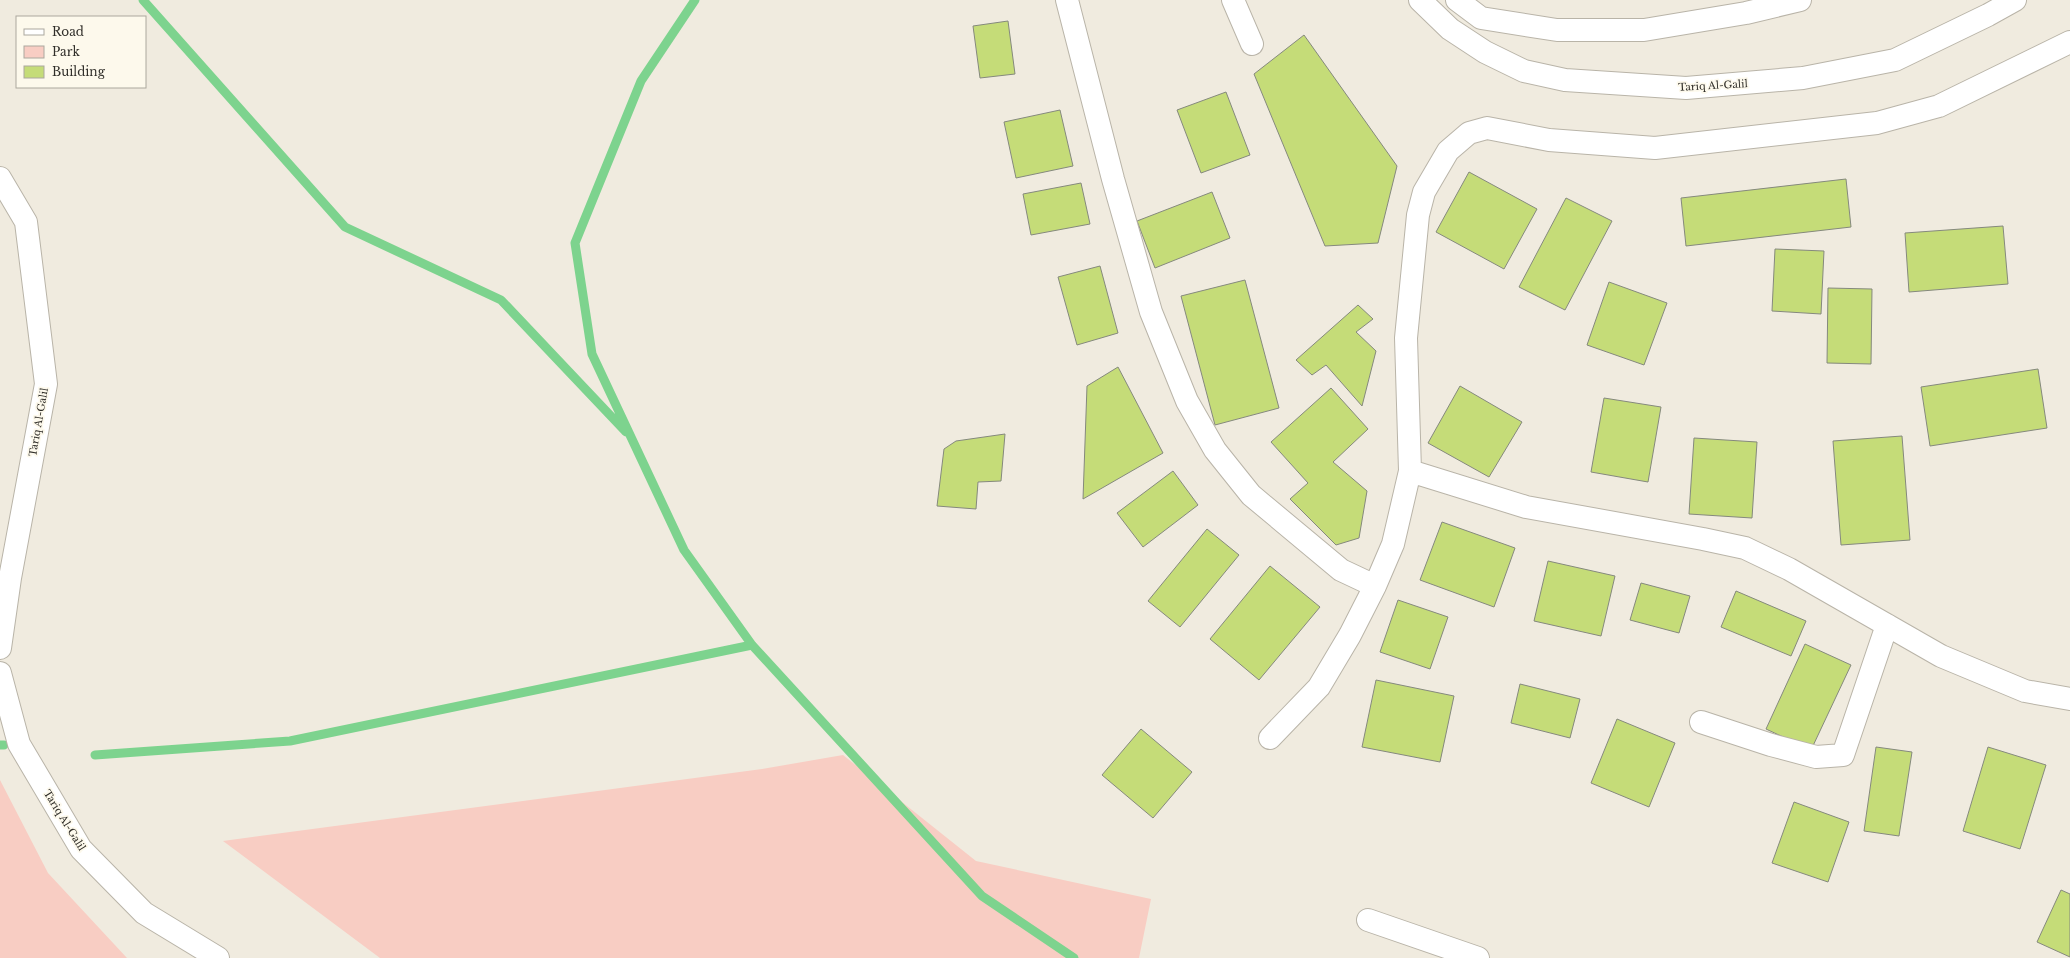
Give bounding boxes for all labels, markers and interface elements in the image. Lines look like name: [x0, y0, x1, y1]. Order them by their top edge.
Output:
legend: [16, 16, 146, 88]
text: Road: [52, 24, 84, 39]
text: Park: [52, 44, 80, 59]
text: Building: [52, 64, 106, 79]
street label: Tariq Al-Galil: [1678, 77, 1748, 94]
street label: Tariq Al-Galil: [26, 387, 51, 457]
street label: Tariq Al-Galil: [41, 787, 88, 853]

